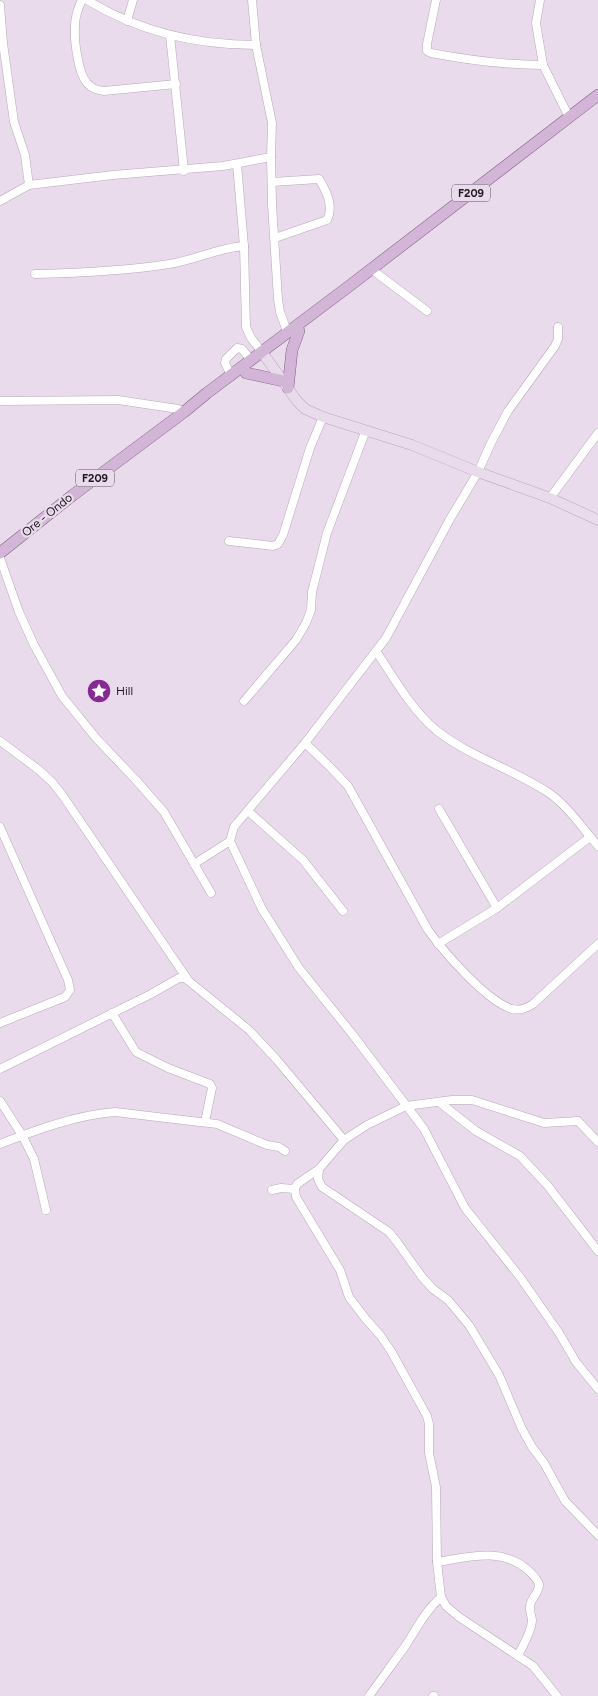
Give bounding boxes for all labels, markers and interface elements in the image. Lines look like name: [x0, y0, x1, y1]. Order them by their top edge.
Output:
road number: F209: [452, 184, 490, 202]
road number: F209: [76, 469, 114, 486]
street label: Ore - Ondo: [19, 490, 75, 540]
place icon: Hill: [86, 678, 112, 704]
place label: Hill: [116, 684, 133, 698]

